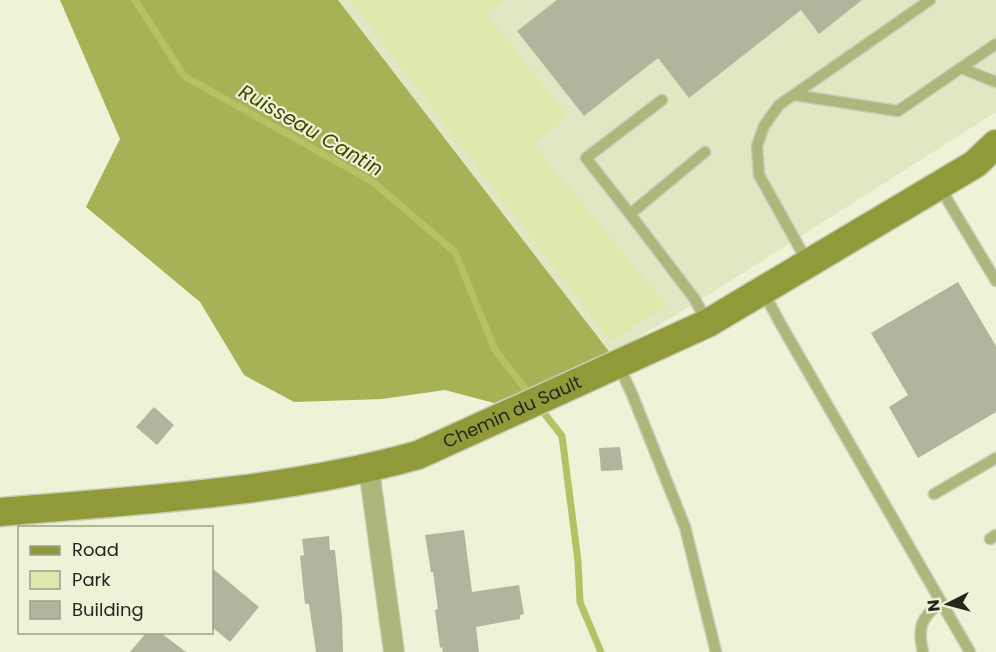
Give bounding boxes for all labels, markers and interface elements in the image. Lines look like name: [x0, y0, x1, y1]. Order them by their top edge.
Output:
water label: Ruisseau Cantin: [234, 77, 388, 183]
street label: Chemin du Sault: [439, 369, 585, 454]
legend: [18, 526, 213, 634]
text: Road: [72, 537, 119, 562]
text: Park: [72, 567, 111, 592]
north arrow: [918, 574, 978, 634]
text: Building: [72, 597, 144, 622]
text: N: [922, 598, 946, 613]

